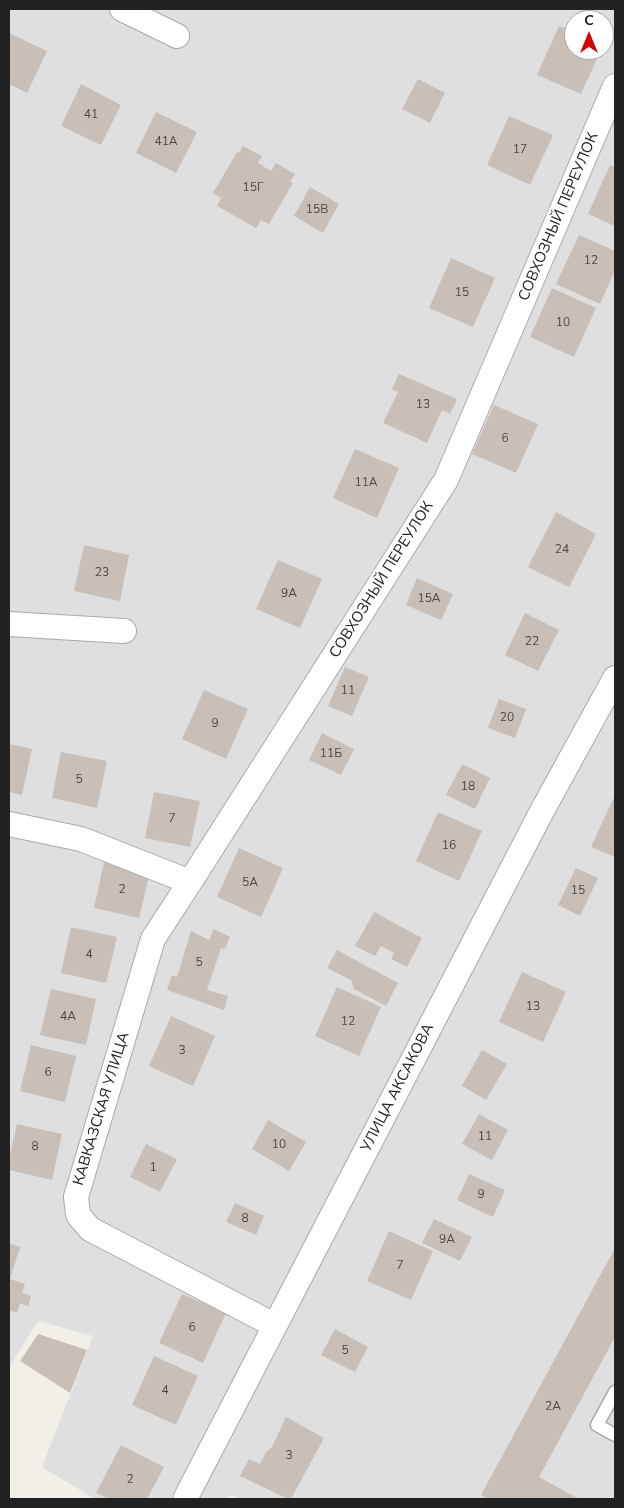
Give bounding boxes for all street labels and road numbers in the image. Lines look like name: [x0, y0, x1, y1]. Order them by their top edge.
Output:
street label: СОВХОЗНЫЙ ПЕРЕУЛОК: [515, 130, 603, 304]
street label: СОВХОЗНЫЙ ПЕРЕУЛОК: [326, 498, 438, 662]
street label: УЛИЦА АКСАКОВА: [358, 1021, 438, 1155]
street label: КАВКАЗСКАЯ УЛИЦА: [70, 1030, 134, 1188]

